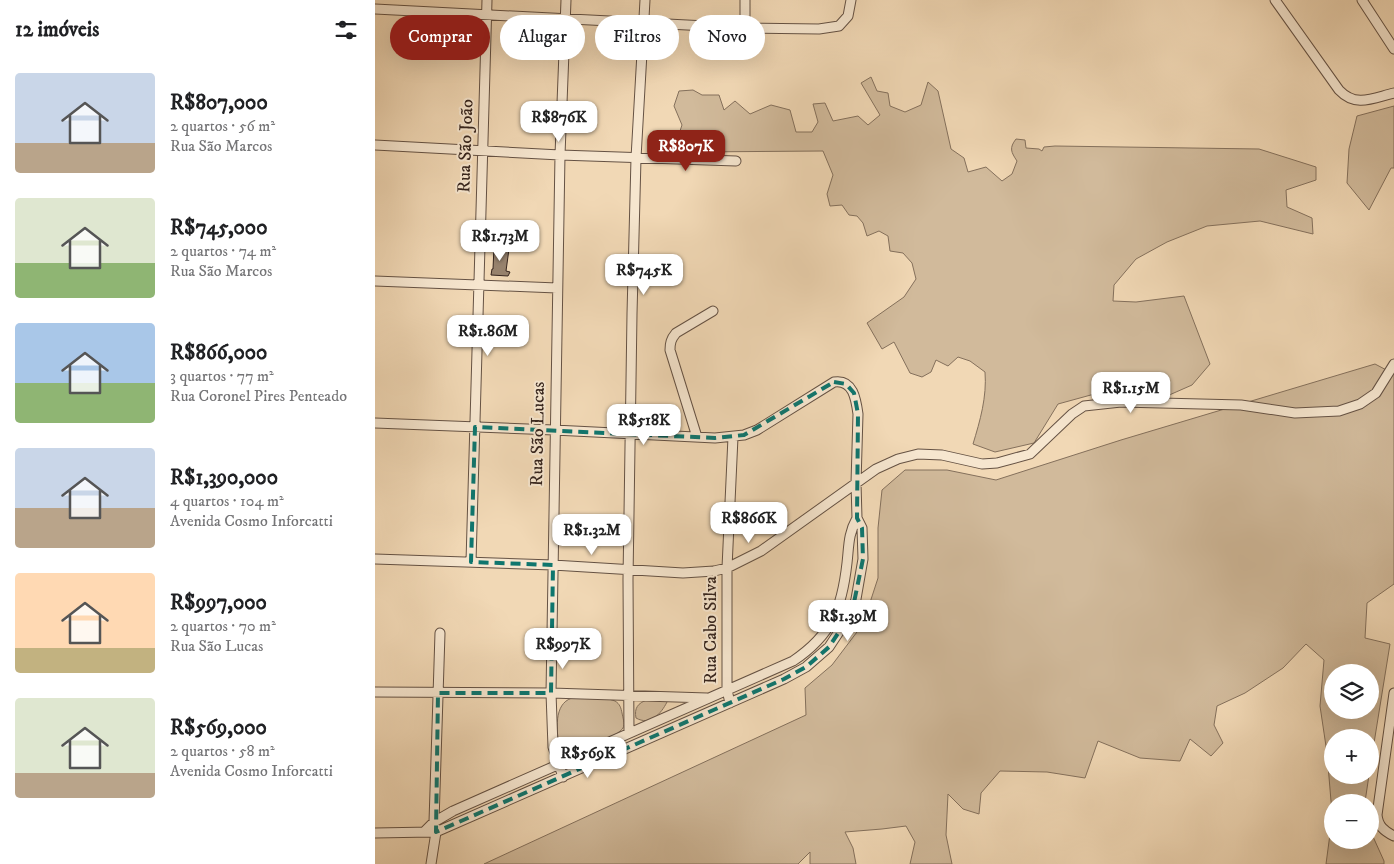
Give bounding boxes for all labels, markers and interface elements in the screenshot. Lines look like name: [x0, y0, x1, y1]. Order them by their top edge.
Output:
chip: Comprar: [390, 15, 490, 60]
chip: Alugar: [500, 15, 585, 60]
chip: Filtros: [595, 15, 679, 60]
chip: Novo: [689, 15, 765, 60]
icon: filters: [332, 16, 360, 44]
text: 12 imóveis: [15, 17, 99, 43]
text: R$807,000: [170, 90, 268, 116]
icon: home: [55, 93, 115, 153]
street label: Rua São João: [453, 98, 479, 193]
pin: R$876K: [518, 100, 600, 143]
text: R$876K: [531, 107, 587, 127]
text: 2 quartos · 56 m²: [170, 116, 275, 136]
pin: R$807K: [645, 130, 727, 172]
text: Rua São Marcos: [170, 136, 272, 156]
text: R$807K: [658, 136, 714, 156]
text: R$745,000: [170, 215, 267, 241]
icon: home: [55, 218, 115, 278]
pin: R$1.73M: [454, 220, 546, 262]
text: R$1.73M: [471, 226, 529, 246]
text: 2 quartos · 74 m²: [170, 241, 276, 261]
pin: R$745K: [603, 254, 685, 296]
text: R$745K: [616, 260, 672, 280]
text: Rua São Marcos: [170, 261, 272, 281]
pin: R$1.86M: [442, 314, 534, 357]
text: R$1.86M: [458, 321, 518, 341]
text: R$866,000: [170, 340, 267, 366]
icon: home: [55, 343, 115, 403]
text: 3 quartos · 77 m²: [170, 366, 274, 386]
pin: R$1.15M: [1085, 372, 1177, 414]
text: R$1.15M: [1102, 378, 1160, 398]
street label: Rua São Lucas: [526, 381, 550, 487]
text: Rua Coronel Pires Penteado: [170, 386, 347, 406]
pin: R$518K: [603, 404, 685, 446]
text: R$518K: [618, 410, 670, 430]
text: R$1,390,000: [170, 465, 278, 491]
icon: home: [55, 468, 115, 528]
text: 4 quartos · 104 m²: [170, 491, 284, 511]
pin: R$866K: [708, 502, 790, 544]
text: R$866K: [721, 508, 777, 528]
text: Avenida Cosmo Inforcatti: [170, 511, 333, 531]
pin: R$1.32M: [546, 514, 638, 556]
text: R$1.32M: [563, 520, 621, 540]
street label: Rua Cabo Silva: [700, 576, 722, 684]
text: R$997,000: [170, 590, 267, 616]
icon: home: [55, 593, 115, 653]
pin: R$1.39M: [802, 600, 894, 642]
text: R$1.39M: [819, 606, 877, 626]
text: 2 quartos · 70 m²: [170, 616, 276, 636]
pin: R$997K: [522, 628, 604, 670]
text: R$997K: [535, 634, 591, 654]
text: Rua São Lucas: [170, 636, 263, 656]
map controls: [1324, 664, 1379, 849]
button: layers: [1324, 664, 1379, 719]
text: R$569,000: [170, 715, 267, 741]
icon: home: [55, 718, 115, 778]
button: +: [1324, 729, 1379, 784]
pin: R$569K: [547, 736, 629, 779]
text: 2 quartos · 58 m²: [170, 741, 275, 761]
text: R$569K: [561, 743, 615, 763]
text: Avenida Cosmo Inforcatti: [170, 761, 333, 781]
button: −: [1324, 794, 1379, 849]

